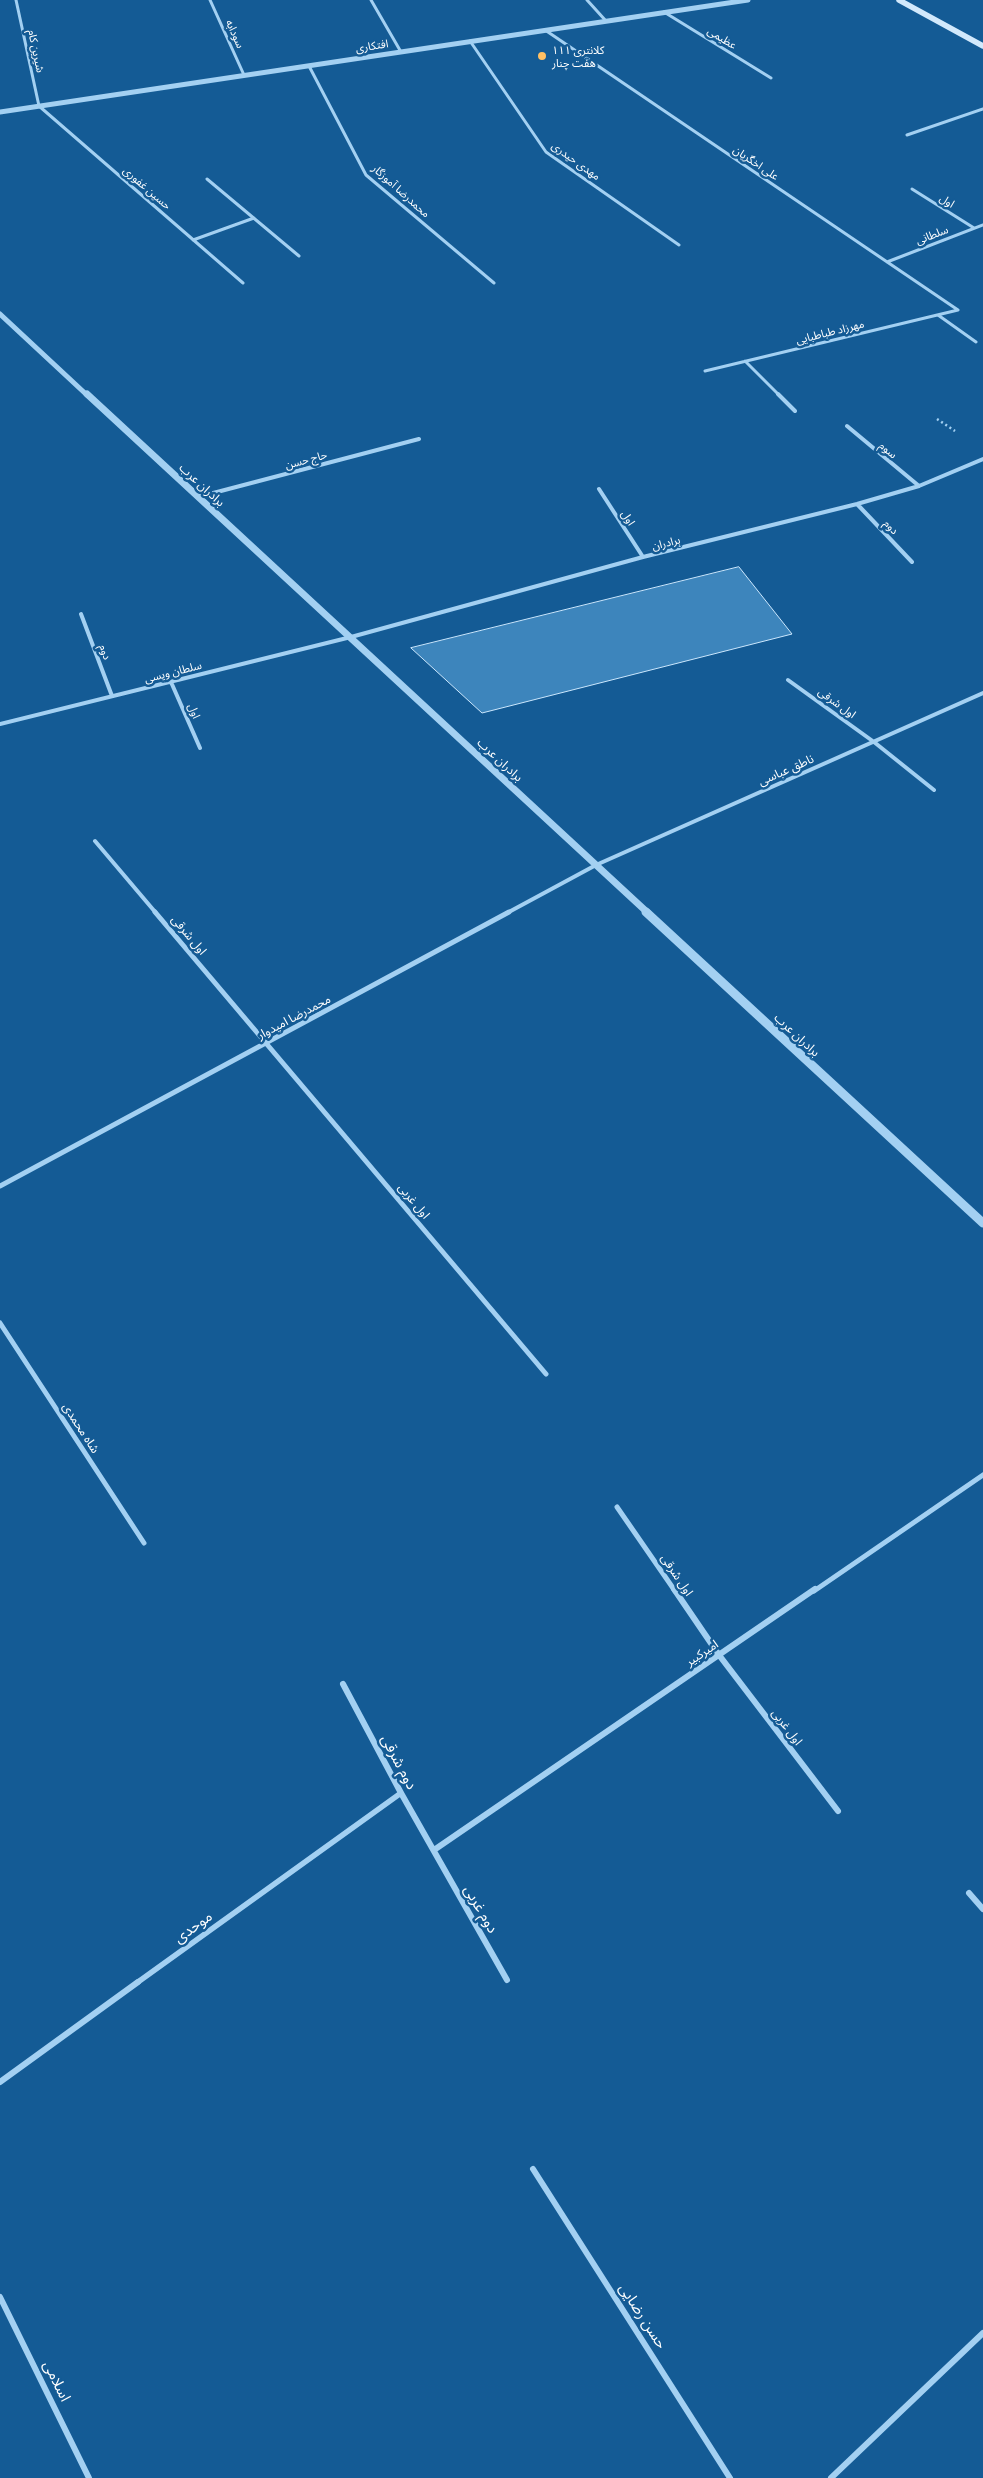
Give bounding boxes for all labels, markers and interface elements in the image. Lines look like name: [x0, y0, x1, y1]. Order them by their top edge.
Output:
street label: سودابه: [223, 18, 247, 50]
street label: عظیمی: [705, 24, 739, 52]
street label: شیرین کام: [25, 28, 47, 74]
street label: افتکاری: [355, 37, 389, 55]
place label: کلانتری ۱۱۱ هفت چنار: [552, 43, 604, 69]
marker: کلانتری ۱۱۱ هفت چنار: [536, 50, 548, 62]
street label: مهدی حیدری: [549, 139, 603, 183]
street label: علی اخگریان: [731, 143, 781, 183]
street label: محمدرضا آموزگار: [369, 162, 433, 220]
street label: حسین غفوری: [120, 164, 174, 212]
street label: اول: [937, 191, 957, 211]
street label: سلطانی: [914, 223, 950, 247]
street label: مهرزاد طباطبایی: [794, 317, 866, 347]
street label: سوم: [876, 439, 900, 461]
street label: حاج حسن: [283, 448, 329, 472]
street label: برادران عرب: [176, 460, 228, 510]
street label: اول: [618, 508, 638, 528]
street label: دوم: [881, 517, 901, 537]
street label: برادران: [650, 533, 682, 553]
street label: دوم: [96, 642, 114, 662]
street label: سلطان ویسی: [143, 659, 203, 685]
street label: اول شرقی: [816, 685, 858, 721]
street label: اول: [185, 701, 203, 721]
street label: برادران عرب: [474, 735, 526, 785]
street label: ناطق عباسی: [756, 751, 816, 789]
street label: اول شرقی: [168, 912, 210, 958]
street label: محمدرضا امیدوار: [255, 992, 333, 1042]
street label: برادران عرب: [771, 1010, 823, 1060]
street label: اول غربی: [395, 1180, 433, 1222]
street label: شاه محمدی: [59, 1400, 103, 1456]
street label: اول شرقی: [658, 1551, 696, 1599]
street label: امیرکبیر: [683, 1637, 721, 1669]
street label: اول غربی: [769, 1706, 805, 1748]
street label: دوم شرقی: [377, 1731, 421, 1793]
street label: دوم غربی: [460, 1882, 502, 1936]
street label: موحدی: [170, 1907, 216, 1947]
street label: حسن رضایی: [615, 2280, 671, 2352]
street label: اسلامی: [39, 2358, 75, 2404]

